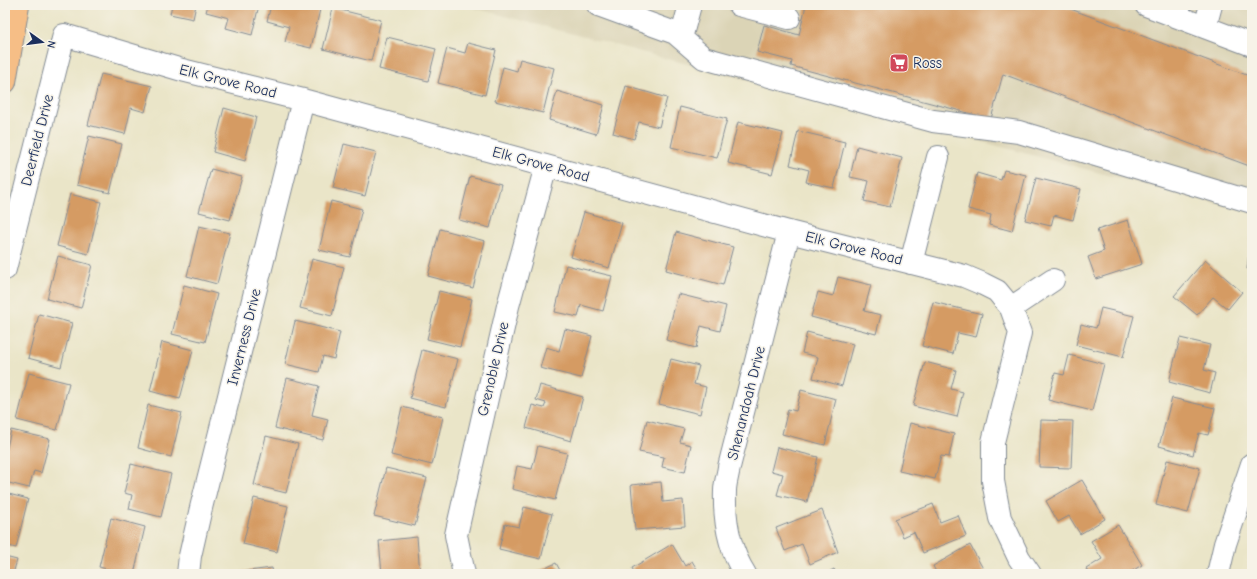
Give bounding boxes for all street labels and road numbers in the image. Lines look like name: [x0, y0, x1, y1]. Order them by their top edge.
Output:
street label: Elk Grove Road: [177, 60, 279, 102]
street label: Deerfield Drive: [17, 92, 57, 188]
street label: Elk Grove Road: [491, 142, 591, 186]
street label: Elk Grove Road: [803, 227, 905, 269]
street label: Inverness Drive: [223, 286, 265, 387]
street label: Grenoble Drive: [473, 320, 513, 418]
street label: Shenandoah Drive: [723, 344, 769, 462]

